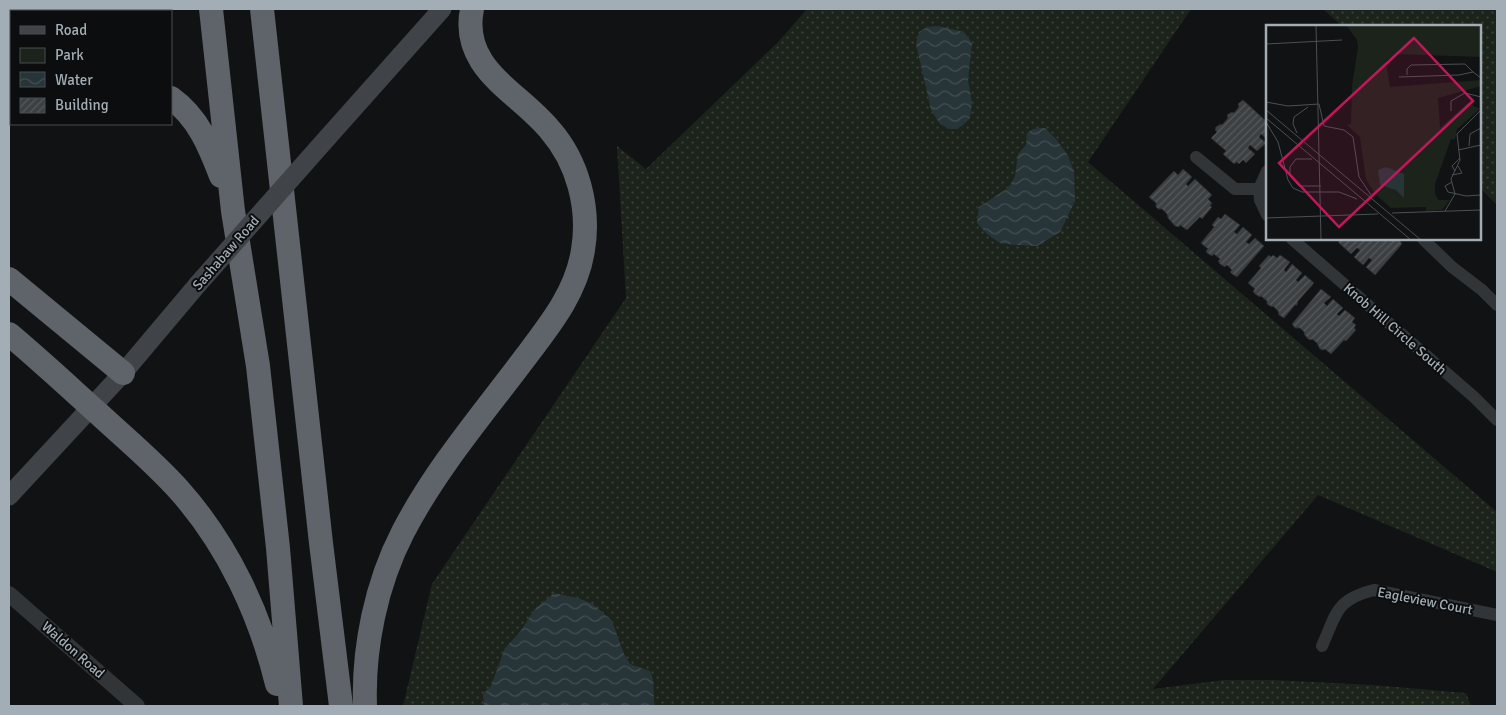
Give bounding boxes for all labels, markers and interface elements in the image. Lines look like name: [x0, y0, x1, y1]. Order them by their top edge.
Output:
legend: [10, 10, 172, 125]
text: Road: [55, 21, 87, 39]
inset map: [1266, 25, 1481, 240]
text: Park: [55, 46, 84, 64]
text: Water: [55, 71, 93, 89]
text: Building: [55, 96, 109, 114]
street label: Sashabaw Road: [189, 212, 263, 294]
street label: Knob Hill Circle South: [1340, 280, 1450, 378]
street label: Eagleview Court: [1376, 583, 1474, 619]
street label: Waldon Road: [38, 618, 108, 682]

